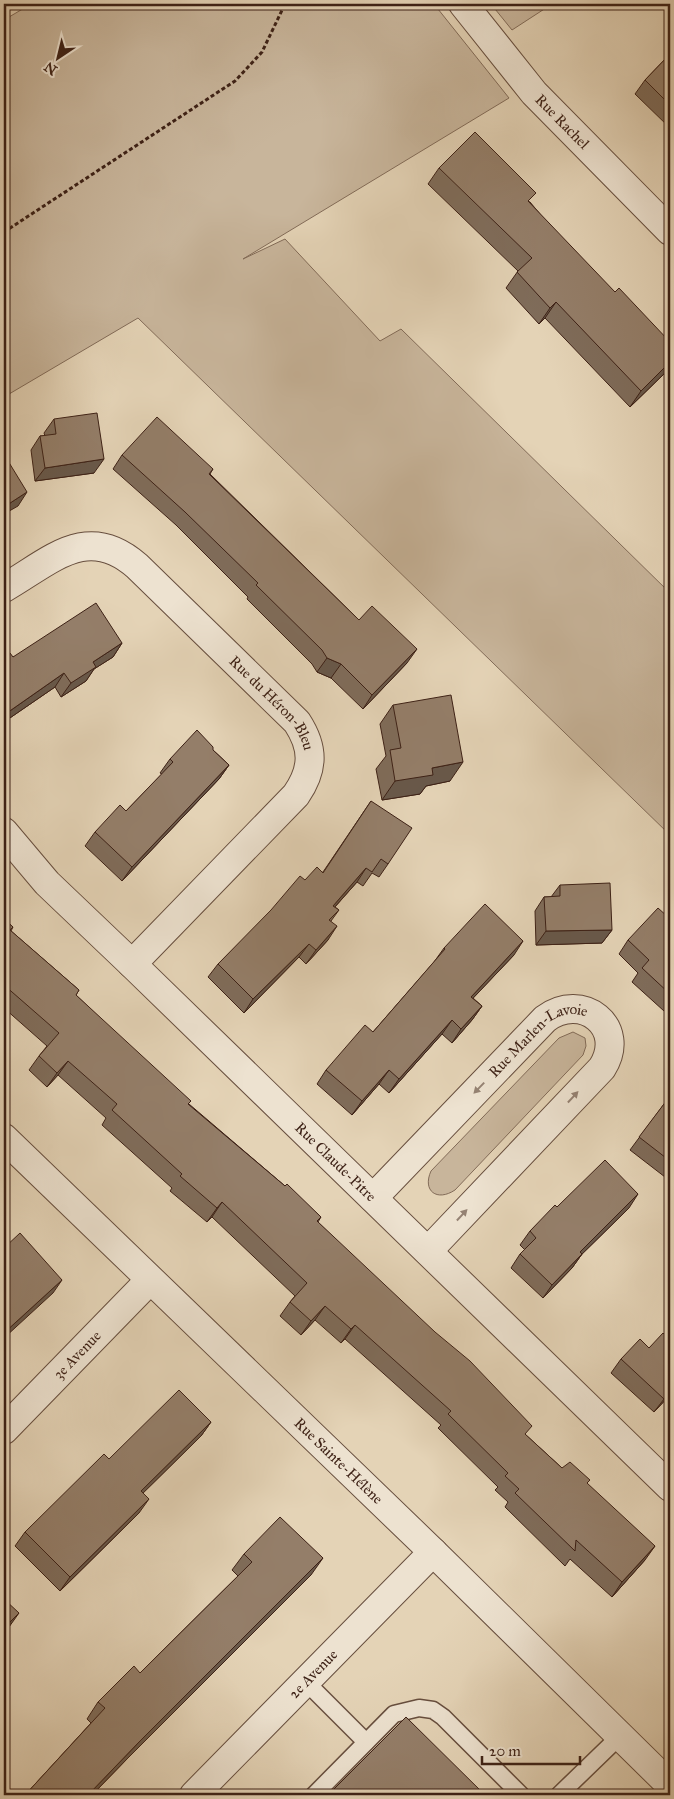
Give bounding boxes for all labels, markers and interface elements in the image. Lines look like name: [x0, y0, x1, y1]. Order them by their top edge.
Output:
north arrow: [32, 32, 82, 82]
text: N: [41, 58, 61, 79]
street label: Rue Rachel: [531, 90, 594, 153]
street label: Rue du Héron-Bleu: [225, 652, 318, 752]
street label: Rue Marlen-Lavoie: [485, 1000, 590, 1081]
one-way arrow: [473, 1082, 485, 1094]
one-way arrow: [567, 1092, 579, 1104]
street label: Rue Claude-Pitre: [291, 1118, 380, 1205]
one-way arrow: [456, 1210, 468, 1222]
street label: 3e Avenue: [50, 1327, 105, 1383]
street label: Rue Sainte-Hélène: [290, 1414, 387, 1508]
street label: 2e Avenue: [285, 1645, 341, 1702]
scale bar: [482, 1734, 579, 1766]
text: 20 m: [489, 1742, 521, 1760]

